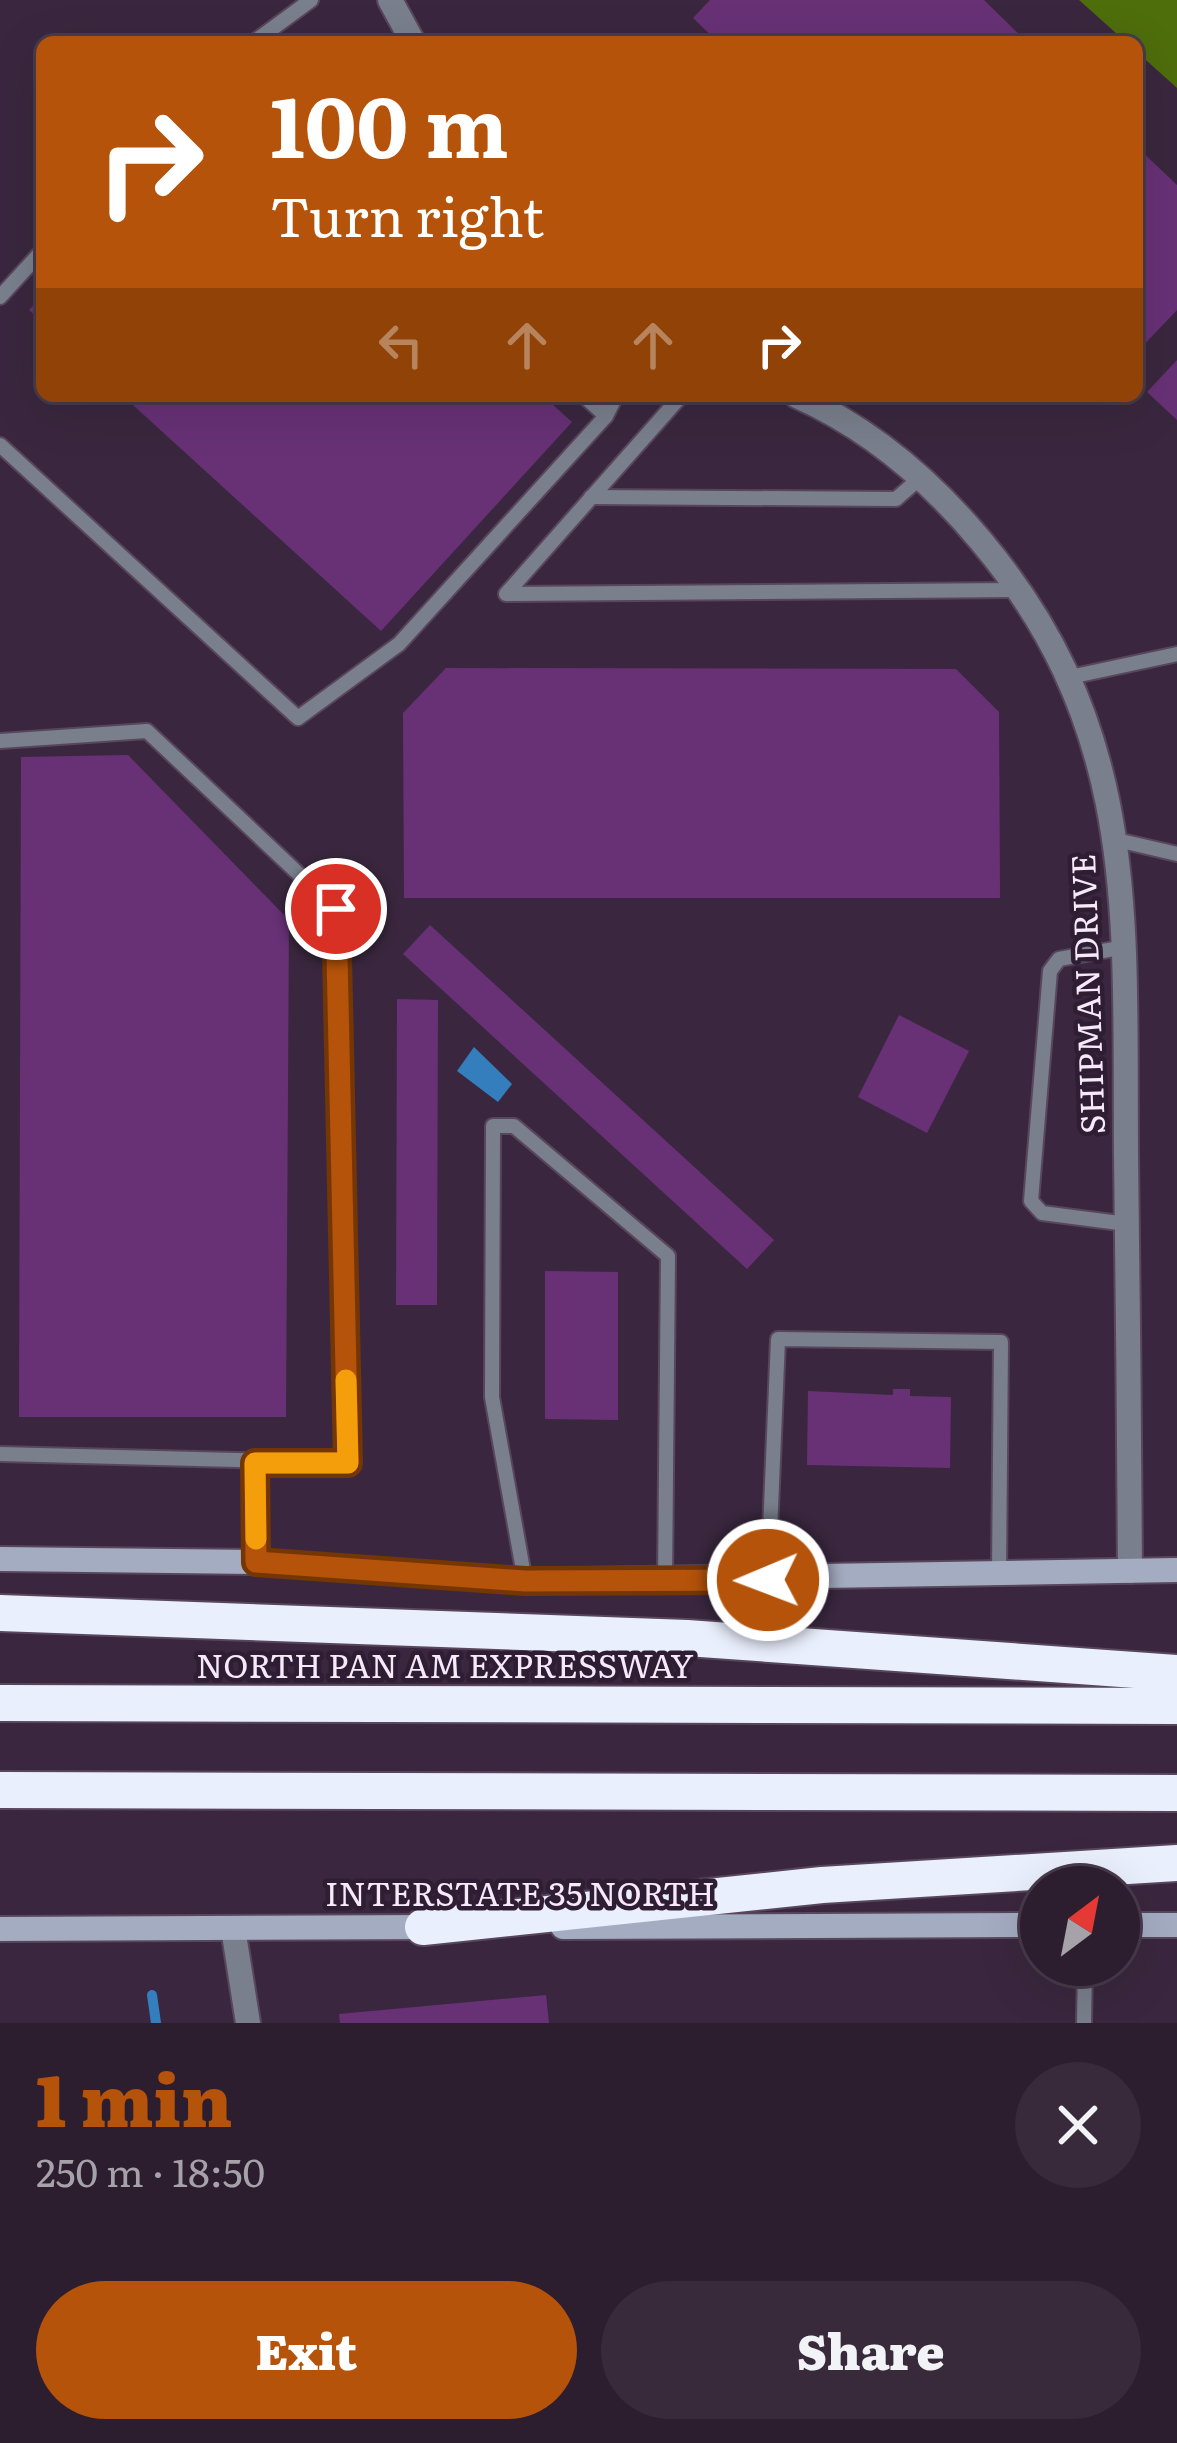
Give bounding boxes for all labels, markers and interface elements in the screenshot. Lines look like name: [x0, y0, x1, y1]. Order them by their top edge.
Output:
text: 100 m: [270, 59, 509, 184]
icon: right: [72, 84, 228, 240]
text: Turn right: [270, 173, 544, 254]
icon: left: [368, 312, 434, 378]
icon: ahead: [494, 312, 560, 378]
icon: ahead: [620, 312, 686, 378]
icon: right: [746, 312, 812, 378]
street label: SHIPMAN DRIVE: [1056, 853, 1115, 1135]
pin: [285, 858, 387, 960]
icon: arrive: [303, 876, 369, 942]
position arrow: [705, 1517, 831, 1643]
street label: NORTH PAN AM EXPRESSWAY: [196, 1639, 694, 1688]
north arrow: [1020, 1866, 1140, 1986]
map controls: [1020, 1866, 1140, 1986]
street label: INTERSTATE 35 NORTH: [325, 1867, 715, 1916]
text: 1 min: [36, 2042, 232, 2149]
button: close: [1015, 2062, 1141, 2188]
text: 250 m · 18:50: [36, 2141, 265, 2199]
button: Exit: [36, 2281, 577, 2419]
button: Share: [601, 2281, 1141, 2419]

